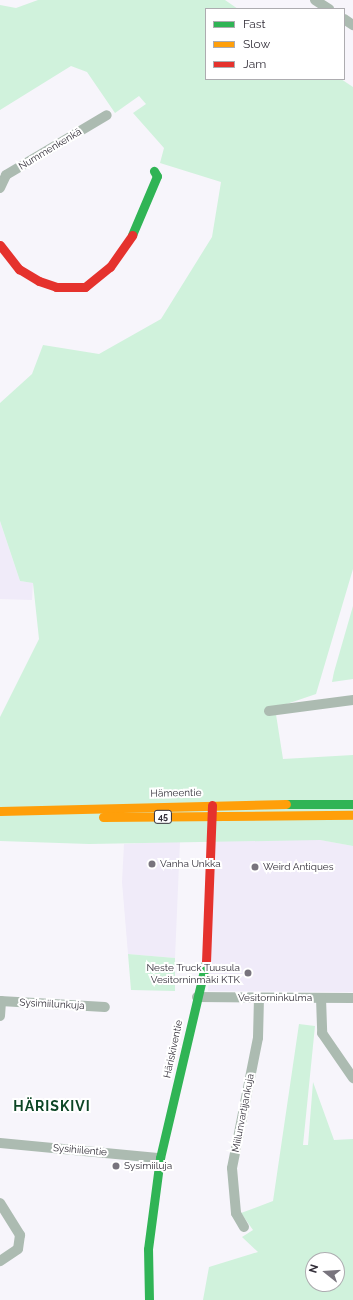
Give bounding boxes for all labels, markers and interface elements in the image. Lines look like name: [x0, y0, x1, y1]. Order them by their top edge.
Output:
legend: [205, 8, 345, 80]
text: Fast: [243, 17, 266, 31]
text: Slow: [243, 37, 270, 51]
text: Jam: [243, 57, 266, 71]
street label: Nummenkenkä: [16, 126, 84, 172]
street label: Hämeentie: [150, 787, 202, 799]
road number: 45: [153, 810, 173, 824]
place label: Vanha Unkka: [160, 858, 221, 870]
marker: Vanha Unkka: [147, 859, 157, 869]
place label: Weird Antiques: [263, 861, 334, 873]
marker: Weird Antiques: [250, 862, 260, 872]
place label: Neste Truck Tuusula Vesitorninmäki KTK: [146, 961, 240, 984]
marker: Neste Truck Tuusula Vesitorninmäki KTK: [243, 968, 253, 978]
street label: Vesitorninkulma: [238, 992, 312, 1004]
street label: Sysimiilunkuja: [19, 996, 85, 1012]
street label: Häriskiventie: [161, 1019, 185, 1079]
street label: Miilunvartijankuja: [230, 1073, 256, 1153]
district label: HÄRISKIVI: [13, 1098, 91, 1114]
street label: Sysihiilentie: [53, 1142, 107, 1158]
place label: Sysimiiluja: [124, 1160, 172, 1172]
marker: Sysimiiluja: [111, 1161, 121, 1171]
north arrow: [305, 1252, 345, 1292]
text: N: [307, 1263, 321, 1275]

